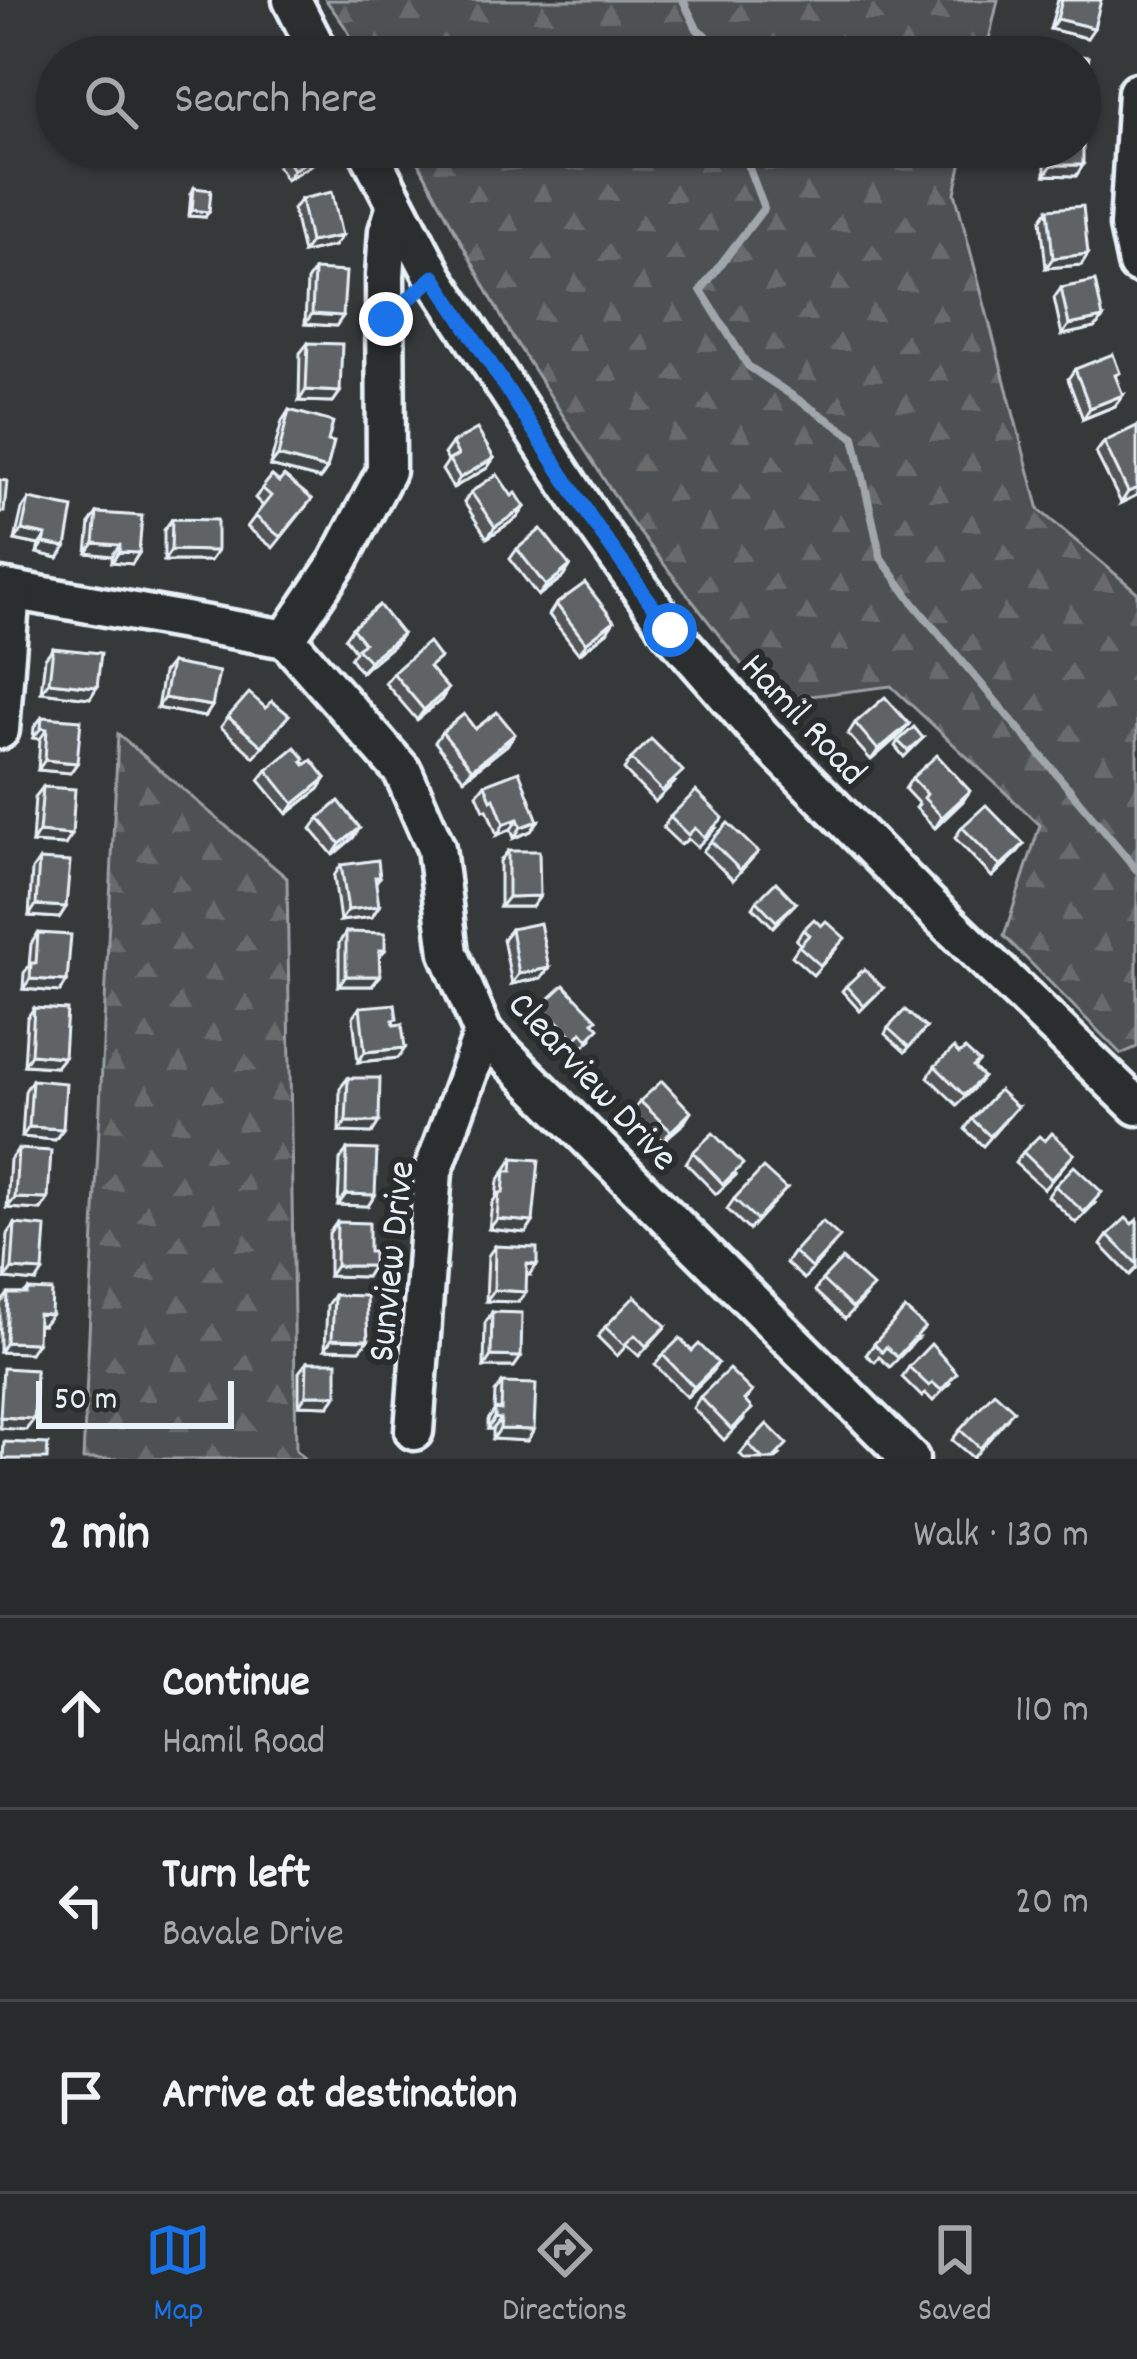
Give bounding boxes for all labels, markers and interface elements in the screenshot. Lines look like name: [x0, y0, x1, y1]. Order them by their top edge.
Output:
search box: [36, 36, 1101, 168]
icon: search: [78, 69, 144, 135]
text: Search here: [174, 70, 377, 134]
route end: [359, 292, 413, 346]
route start: [643, 603, 697, 657]
street label: Hamil Road: [725, 643, 877, 800]
street label: Clearview Drive: [492, 981, 688, 1186]
street label: Sunview Drive: [357, 1158, 432, 1365]
scale bar: [36, 1375, 234, 1428]
text: 50 m: [54, 1378, 118, 1425]
text: 2 min: [48, 1501, 150, 1573]
text: Walk · 130 m: [913, 1510, 1089, 1565]
text: Continue: [162, 1653, 310, 1717]
icon: ahead: [48, 1680, 114, 1746]
text: 110 m: [1015, 1685, 1089, 1740]
text: Hamil Road: [162, 1717, 325, 1772]
text: Turn left: [162, 1845, 310, 1909]
icon: left: [48, 1872, 114, 1938]
text: 20 m: [1015, 1877, 1089, 1932]
text: Bavale Drive: [162, 1909, 344, 1964]
icon: arrive: [48, 2064, 114, 2130]
text: Arrive at destination: [162, 2065, 517, 2129]
tab: Map: [145, 2217, 211, 2336]
tab: Directions: [502, 2217, 627, 2336]
tab: Saved: [918, 2217, 992, 2336]

